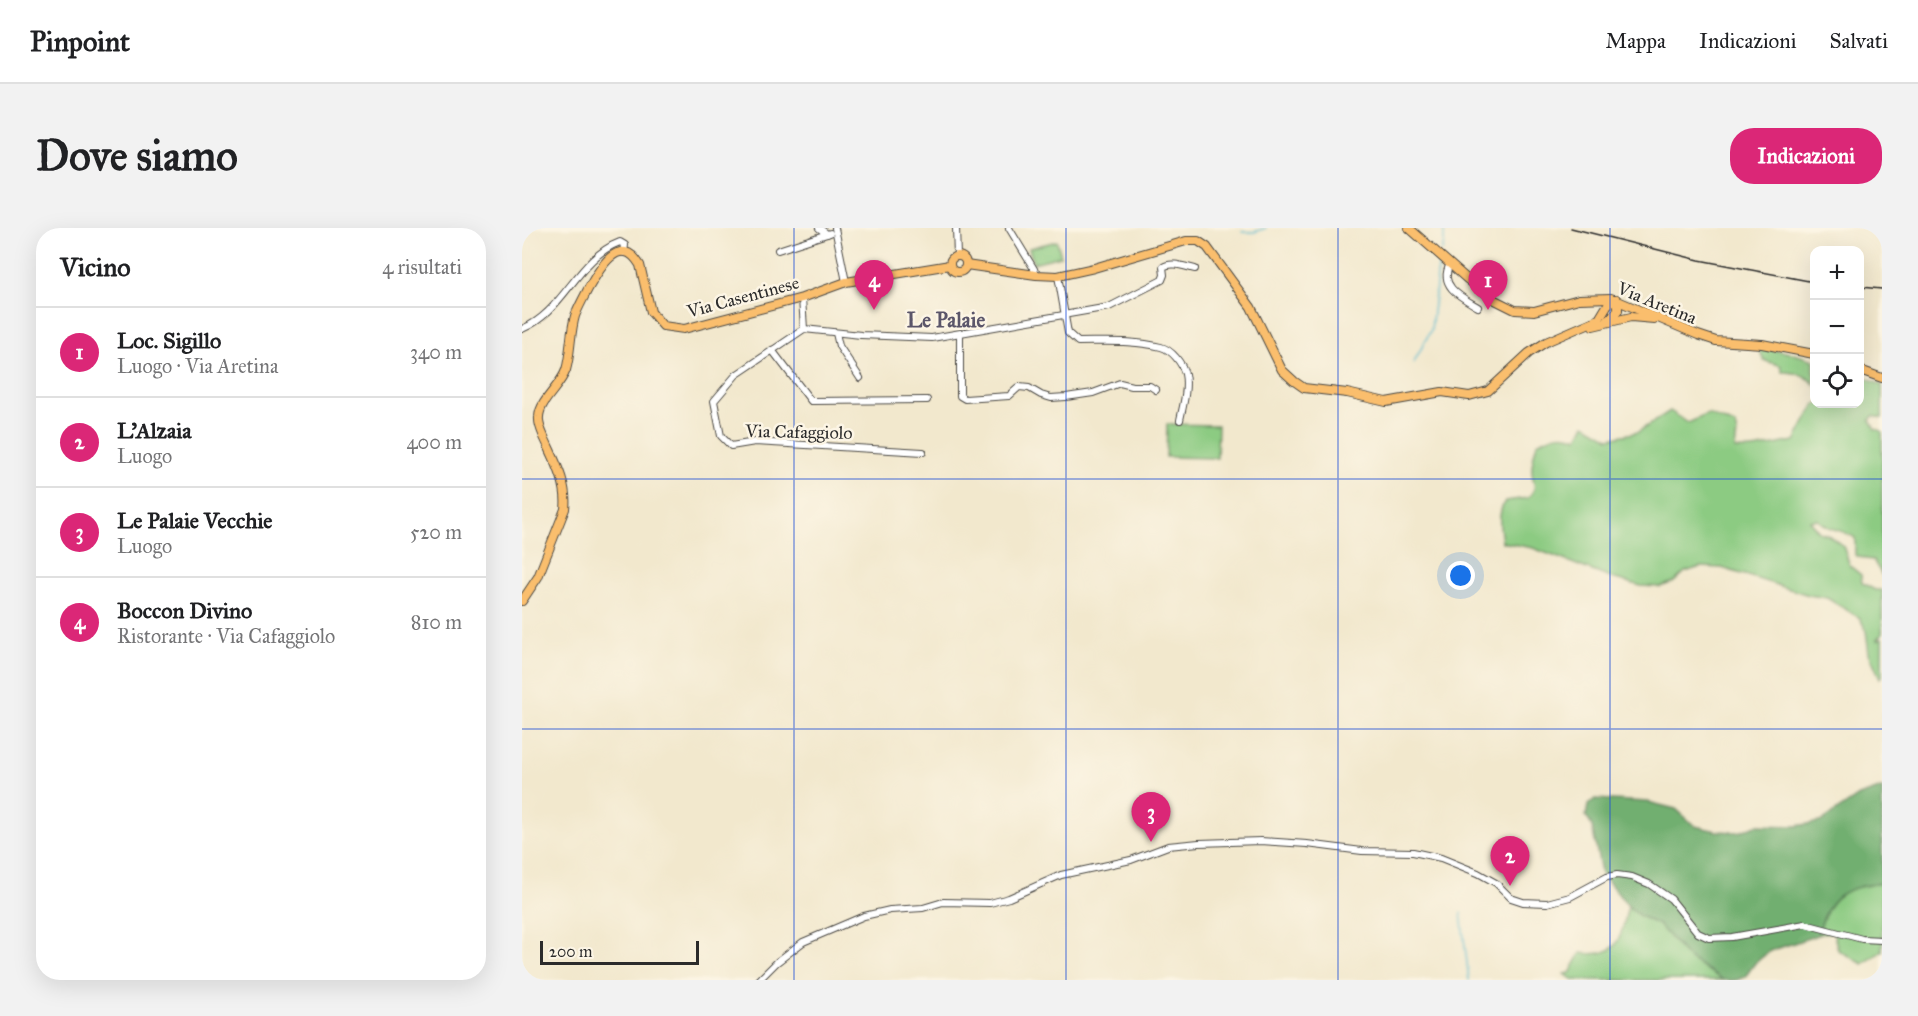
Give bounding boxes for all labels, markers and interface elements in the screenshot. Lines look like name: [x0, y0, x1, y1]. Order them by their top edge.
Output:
text: Pinpoint: [30, 24, 130, 59]
text: Mappa: [1606, 28, 1666, 54]
text: Indicazioni: [1699, 28, 1797, 54]
text: Salvati: [1830, 28, 1888, 54]
button: Indicazioni: [1730, 128, 1882, 184]
text: Dove siamo: [36, 130, 238, 182]
map controls: [1810, 246, 1864, 408]
button: +: [1810, 246, 1864, 300]
text: Vicino: [60, 251, 131, 283]
text: 4 risultati: [382, 255, 462, 279]
pin: 4: [854, 260, 894, 310]
pin: 1: [1468, 260, 1508, 310]
street label: Via Casentinese: [684, 271, 801, 323]
street label: Via Aretina: [1613, 277, 1700, 329]
button: −: [1810, 300, 1864, 354]
district label: Le Palaie: [907, 307, 985, 333]
text: Loc. Sigillo: [117, 327, 221, 354]
text: 1: [76, 340, 83, 364]
text: 340 m: [410, 340, 462, 364]
text: Luogo · Via Aretina: [117, 354, 278, 378]
button: locate: [1810, 354, 1864, 408]
text: L'Alzaia: [117, 417, 192, 444]
street label: Via Cafaggiolo: [744, 420, 853, 445]
text: 2: [75, 430, 84, 454]
text: 400 m: [406, 430, 462, 454]
text: Luogo: [117, 444, 172, 468]
text: Le Palaie Vecchie: [117, 507, 273, 534]
text: 3: [76, 520, 84, 544]
text: 520 m: [410, 520, 462, 544]
text: Luogo: [117, 534, 172, 558]
your location: [1446, 561, 1475, 590]
text: Boccon Divino: [117, 597, 252, 624]
text: 4: [74, 610, 85, 634]
text: 810 m: [411, 610, 462, 634]
text: Ristorante · Via Cafaggiolo: [117, 624, 335, 648]
pin: 3: [1132, 792, 1170, 842]
pin: 2: [1490, 836, 1530, 886]
scale bar: [540, 938, 699, 966]
text: 200 m: [549, 942, 592, 961]

